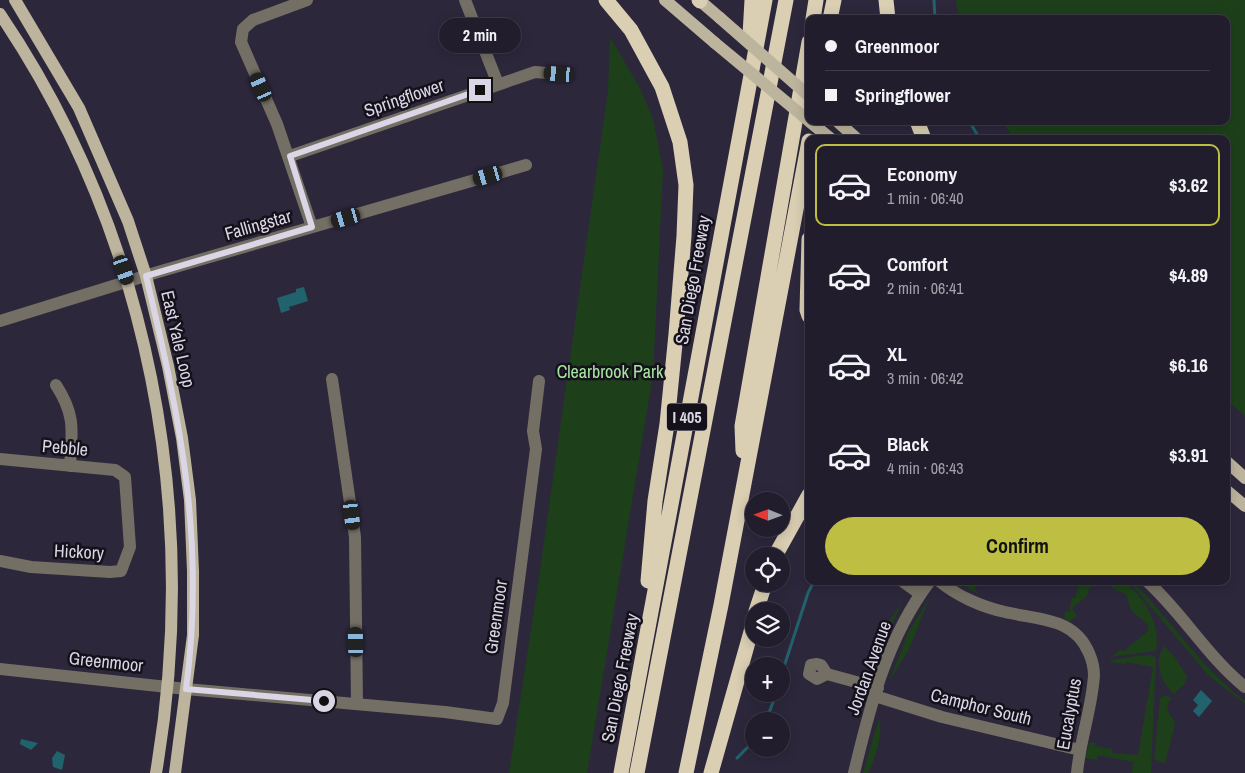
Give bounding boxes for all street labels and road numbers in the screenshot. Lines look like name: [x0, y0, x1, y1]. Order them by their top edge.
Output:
street label: Springflower: [361, 72, 447, 123]
street label: Fallingstar: [222, 203, 294, 246]
street label: San Diego Freeway: [669, 213, 716, 346]
street label: East Yale Loop: [155, 288, 202, 390]
road number: I 405: [667, 404, 707, 431]
street label: Pebble: [41, 433, 89, 462]
street label: Hickory: [53, 538, 105, 565]
street label: Greenmoor: [478, 578, 513, 656]
street label: San Diego Freeway: [595, 611, 644, 744]
street label: Jordan Avenue: [840, 617, 897, 718]
street label: Greenmoor: [68, 645, 145, 678]
street label: Eucalyptus: [1050, 676, 1087, 752]
street label: Camphor South: [928, 682, 1034, 731]

